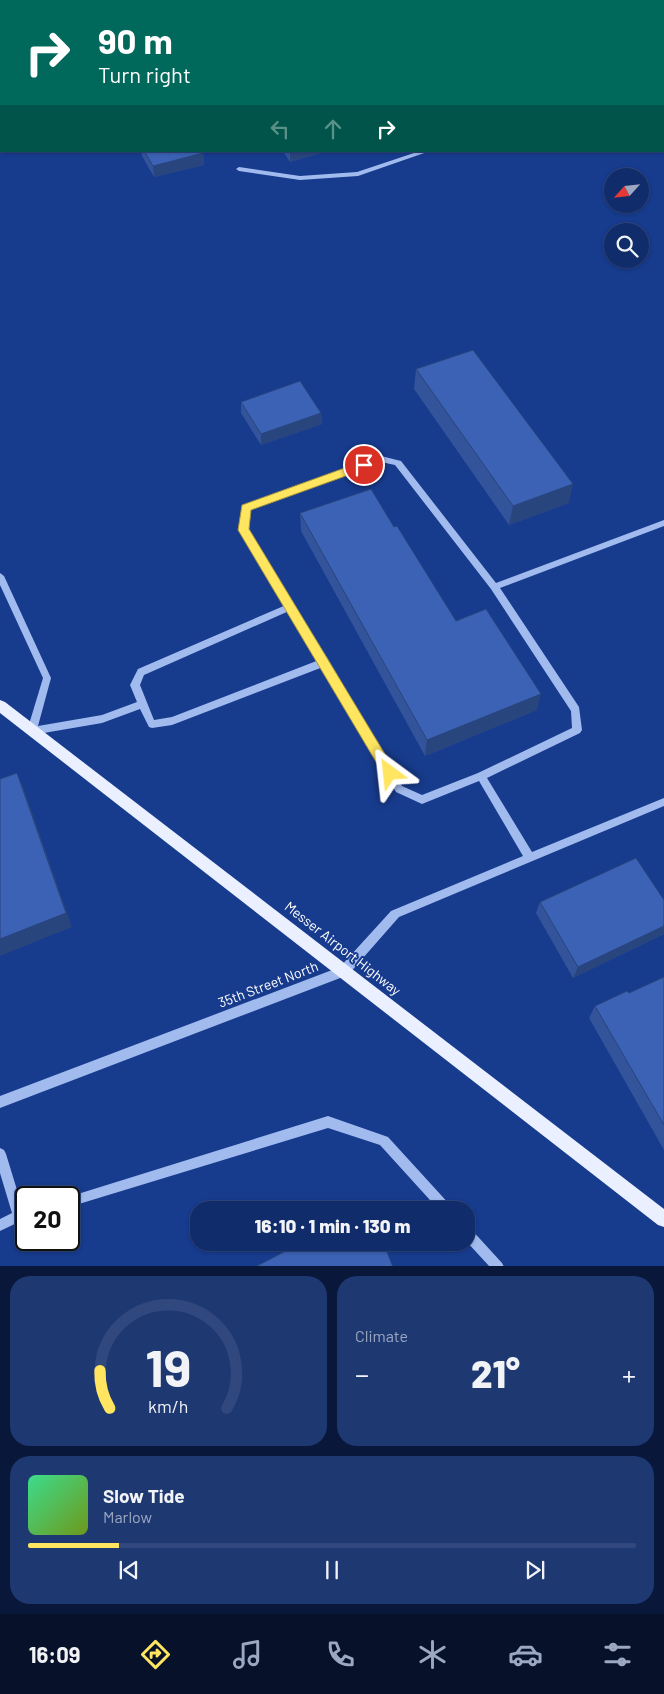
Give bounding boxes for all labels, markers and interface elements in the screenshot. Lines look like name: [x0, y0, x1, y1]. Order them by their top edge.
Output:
text: 90 m: [98, 19, 173, 61]
icon: right: [15, 20, 80, 85]
text: Turn right: [98, 61, 191, 87]
icon: left: [266, 115, 294, 143]
icon: ahead: [319, 115, 347, 143]
icon: right: [372, 115, 400, 143]
north arrow: [604, 168, 649, 212]
map controls: [604, 168, 649, 268]
button: search: [604, 223, 649, 268]
pin: [343, 444, 385, 486]
icon: arrive: [350, 451, 378, 479]
position arrow: [363, 746, 415, 798]
street label: Messer Airport Highway: [282, 897, 405, 999]
street label: 35th Street North: [216, 957, 320, 1011]
speed limit sign: 20: [15, 1186, 80, 1251]
text: 16:10 · 1 min · 130 m: [255, 1214, 410, 1237]
text: Climate: [355, 1326, 408, 1345]
text: 19: [145, 1335, 192, 1397]
text: 21°: [471, 1350, 520, 1396]
text: −: [355, 1357, 369, 1391]
text: +: [622, 1357, 636, 1391]
text: km/h: [148, 1395, 189, 1417]
text: Slow Tide: [103, 1484, 185, 1507]
text: Marlow: [103, 1507, 152, 1526]
icon: previous: [115, 1556, 143, 1584]
icon: pause: [318, 1556, 346, 1584]
icon: next: [521, 1556, 549, 1584]
icon: directions: [138, 1637, 173, 1672]
icon: music: [230, 1637, 265, 1672]
icon: phone: [323, 1637, 358, 1672]
icon: climate: [415, 1637, 450, 1672]
icon: car: [508, 1637, 543, 1672]
icon: filters: [600, 1637, 635, 1672]
text: 16:09: [29, 1641, 81, 1667]

